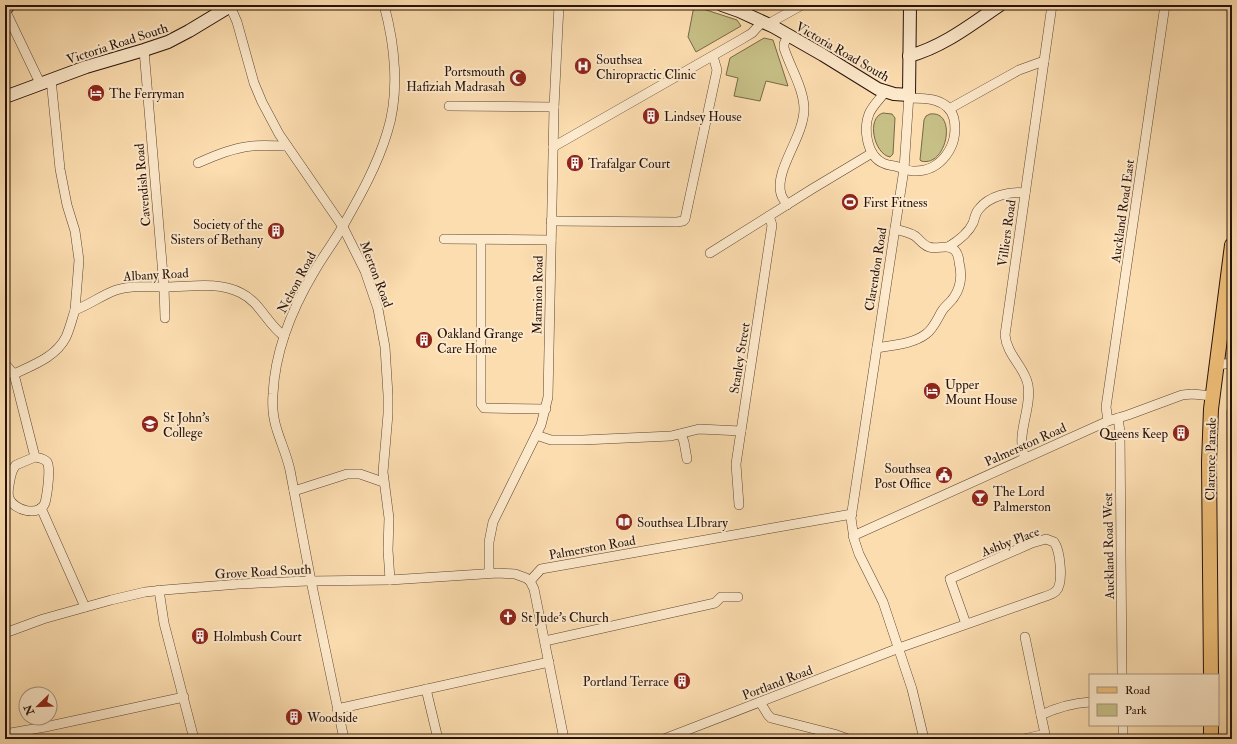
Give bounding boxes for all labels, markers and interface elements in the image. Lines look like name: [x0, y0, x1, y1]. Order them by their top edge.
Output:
street label: Victoria Road South: [793, 19, 892, 85]
street label: Victoria Road South: [65, 20, 170, 68]
place label: Southsea Chiropractic Clinic: [596, 52, 696, 84]
hospital icon: Southsea Chiropractic Clinic: [573, 56, 593, 76]
place label: Portsmouth Hafiziah Madrasah: [406, 64, 505, 95]
mosque icon: Portsmouth Hafiziah Madrasah: [508, 68, 528, 88]
hotel icon: The Ferryman: [86, 83, 106, 103]
place label: The Ferryman: [109, 86, 185, 103]
building icon: Lindsey House: [641, 106, 661, 126]
place label: Lindsey House: [664, 109, 742, 126]
street label: Cavendish Road: [131, 142, 155, 227]
building icon: Trafalgar Court: [565, 153, 585, 173]
place label: Trafalgar Court: [588, 156, 670, 172]
street label: Auckland Road East: [1108, 158, 1138, 265]
sports icon: First Fitness: [840, 192, 860, 212]
place label: First Fitness: [863, 195, 928, 211]
street label: Villiers Road: [994, 198, 1020, 268]
place label: Society of the Sisters of Bethany: [170, 217, 264, 249]
building icon: Society of the Sisters of Bethany: [266, 221, 286, 241]
street label: Clarendon Road: [861, 226, 891, 312]
street label: Merton Road: [356, 239, 396, 310]
street label: Nelson Road: [274, 248, 320, 316]
street label: Marmion Road: [529, 255, 547, 335]
street label: Albany Road: [122, 265, 190, 286]
street label: Stanley Street: [726, 321, 755, 395]
place label: Oakland Grange Care Home: [437, 326, 524, 357]
building icon: Oakland Grange Care Home: [414, 330, 434, 350]
place label: Upper Mount House: [945, 377, 1018, 408]
hotel icon: Upper Mount House: [922, 381, 942, 401]
place label: St John's College: [163, 410, 210, 441]
school or university icon: St John's College: [140, 414, 160, 434]
street label: Clarence Parade: [1202, 417, 1220, 501]
street label: Palmerston Road: [982, 420, 1069, 470]
building icon: Queens Keep: [1171, 423, 1191, 443]
place label: Queens Keep: [1099, 426, 1168, 443]
place label: Southsea Post Office: [874, 461, 932, 492]
public building icon: Southsea Post Office: [934, 465, 954, 485]
place label: The Lord Palmerston: [993, 484, 1051, 515]
bar icon: The Lord Palmerston: [970, 488, 990, 508]
street label: Auckland Road West: [1100, 492, 1118, 601]
library icon: Southsea LIbrary: [614, 512, 634, 532]
place label: Southsea LIbrary: [637, 515, 728, 532]
street label: Ashby Place: [978, 523, 1043, 562]
street label: Palmerston Road: [548, 532, 637, 563]
street label: Grove Road South: [214, 561, 312, 583]
church icon: St Jude's Church: [498, 607, 518, 627]
place label: St Jude's Church: [521, 610, 609, 626]
building icon: Holmbush Court: [190, 626, 210, 646]
place label: Holmbush Court: [213, 629, 302, 645]
street label: Portland Road: [740, 662, 815, 704]
building icon: Portland Terrace: [672, 671, 692, 691]
place label: Portland Terrace: [583, 674, 670, 690]
legend: [1089, 674, 1219, 726]
text: Road: [1125, 683, 1150, 698]
north arrow: [18, 686, 58, 726]
text: N: [21, 702, 38, 718]
text: Park: [1125, 703, 1147, 718]
building icon: Woodside: [284, 707, 304, 727]
place label: Woodside: [306, 710, 358, 726]

